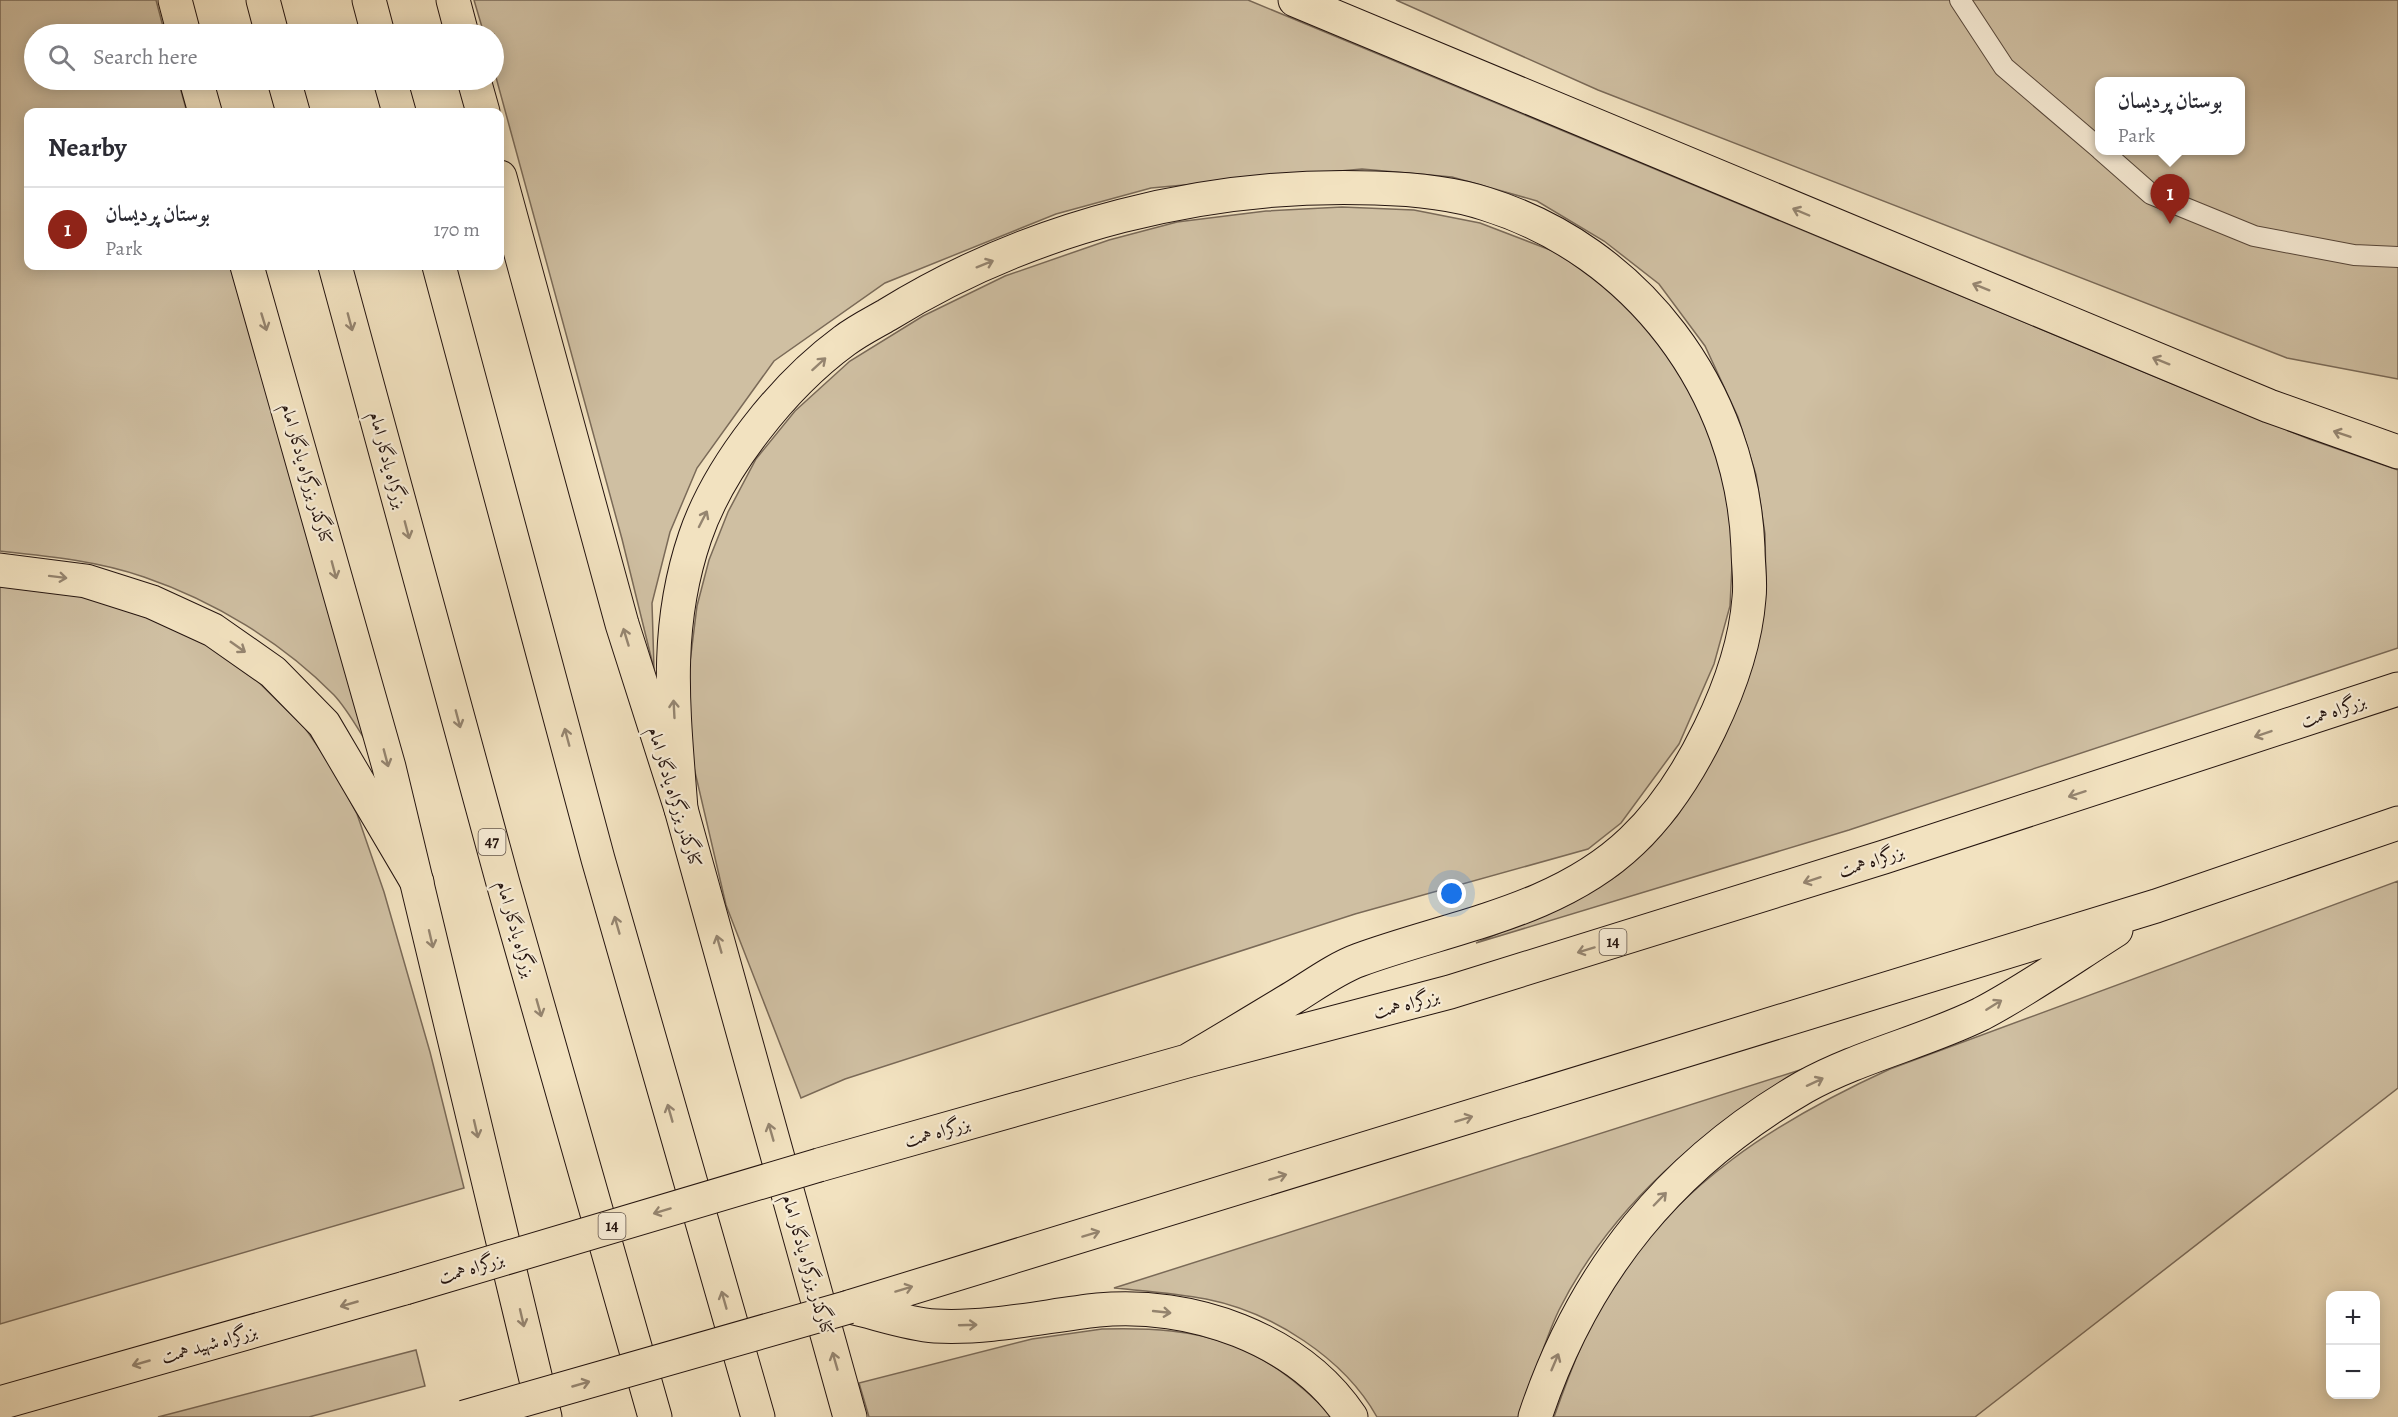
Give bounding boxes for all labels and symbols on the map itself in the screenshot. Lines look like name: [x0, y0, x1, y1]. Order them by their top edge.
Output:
pin: 1: [2150, 174, 2190, 224]
one-way arrow: [1792, 206, 1811, 217]
one-way arrow: [975, 258, 994, 269]
one-way arrow: [1972, 281, 1991, 292]
one-way arrow: [259, 312, 270, 331]
one-way arrow: [345, 312, 357, 331]
one-way arrow: [2153, 355, 2171, 366]
one-way arrow: [811, 357, 826, 371]
street label: کنارگذر بزرگراه یادگار امام: [271, 400, 340, 549]
street label: بزرگراه یادگار امام: [360, 409, 412, 512]
one-way arrow: [2334, 427, 2352, 438]
one-way arrow: [698, 510, 710, 528]
one-way arrow: [402, 520, 413, 539]
one-way arrow: [329, 560, 340, 579]
one-way arrow: [48, 572, 67, 583]
one-way arrow: [620, 628, 631, 647]
one-way arrow: [229, 641, 245, 653]
street label: بزرگراه همت: [2297, 689, 2369, 733]
one-way arrow: [668, 700, 679, 720]
one-way arrow: [453, 709, 465, 728]
street label: کنارگذر بزرگراه یادگار امام: [638, 723, 709, 872]
one-way arrow: [560, 728, 572, 747]
one-way arrow: [2254, 730, 2273, 741]
one-way arrow: [381, 748, 392, 767]
one-way arrow: [2068, 790, 2087, 801]
road number: 47: [478, 829, 506, 855]
street label: بزرگراه همت: [1835, 839, 1907, 883]
one-way arrow: [1803, 875, 1822, 886]
street label: بزرگراه یادگار امام: [487, 878, 541, 981]
your location: [1437, 879, 1466, 908]
one-way arrow: [611, 916, 622, 935]
one-way arrow: [425, 929, 437, 948]
road number: 14: [1600, 929, 1626, 955]
one-way arrow: [713, 935, 724, 954]
one-way arrow: [1577, 946, 1596, 957]
street label: بزرگراه همت: [1370, 984, 1442, 1024]
one-way arrow: [533, 998, 545, 1017]
one-way arrow: [1985, 999, 2002, 1011]
one-way arrow: [1806, 1076, 1824, 1087]
one-way arrow: [664, 1104, 675, 1123]
street label: بزرگراه همت: [901, 1111, 973, 1153]
one-way arrow: [1454, 1113, 1473, 1124]
one-way arrow: [471, 1119, 483, 1138]
one-way arrow: [765, 1123, 776, 1142]
one-way arrow: [1268, 1170, 1287, 1181]
street label: کنارگذر بزرگراه یادگار امام: [772, 1191, 841, 1340]
one-way arrow: [1653, 1192, 1667, 1207]
one-way arrow: [653, 1206, 672, 1217]
road number: 14: [598, 1213, 626, 1239]
one-way arrow: [1082, 1228, 1101, 1239]
street label: بزرگراه همت: [435, 1247, 507, 1289]
one-way arrow: [895, 1283, 914, 1294]
one-way arrow: [718, 1291, 729, 1310]
one-way arrow: [340, 1299, 359, 1310]
one-way arrow: [1151, 1306, 1171, 1317]
one-way arrow: [516, 1309, 528, 1328]
street label: بزرگراه شهید همت: [158, 1319, 260, 1369]
one-way arrow: [957, 1319, 977, 1330]
one-way arrow: [828, 1352, 840, 1371]
one-way arrow: [1550, 1353, 1561, 1372]
one-way arrow: [132, 1358, 151, 1369]
one-way arrow: [571, 1377, 590, 1389]

